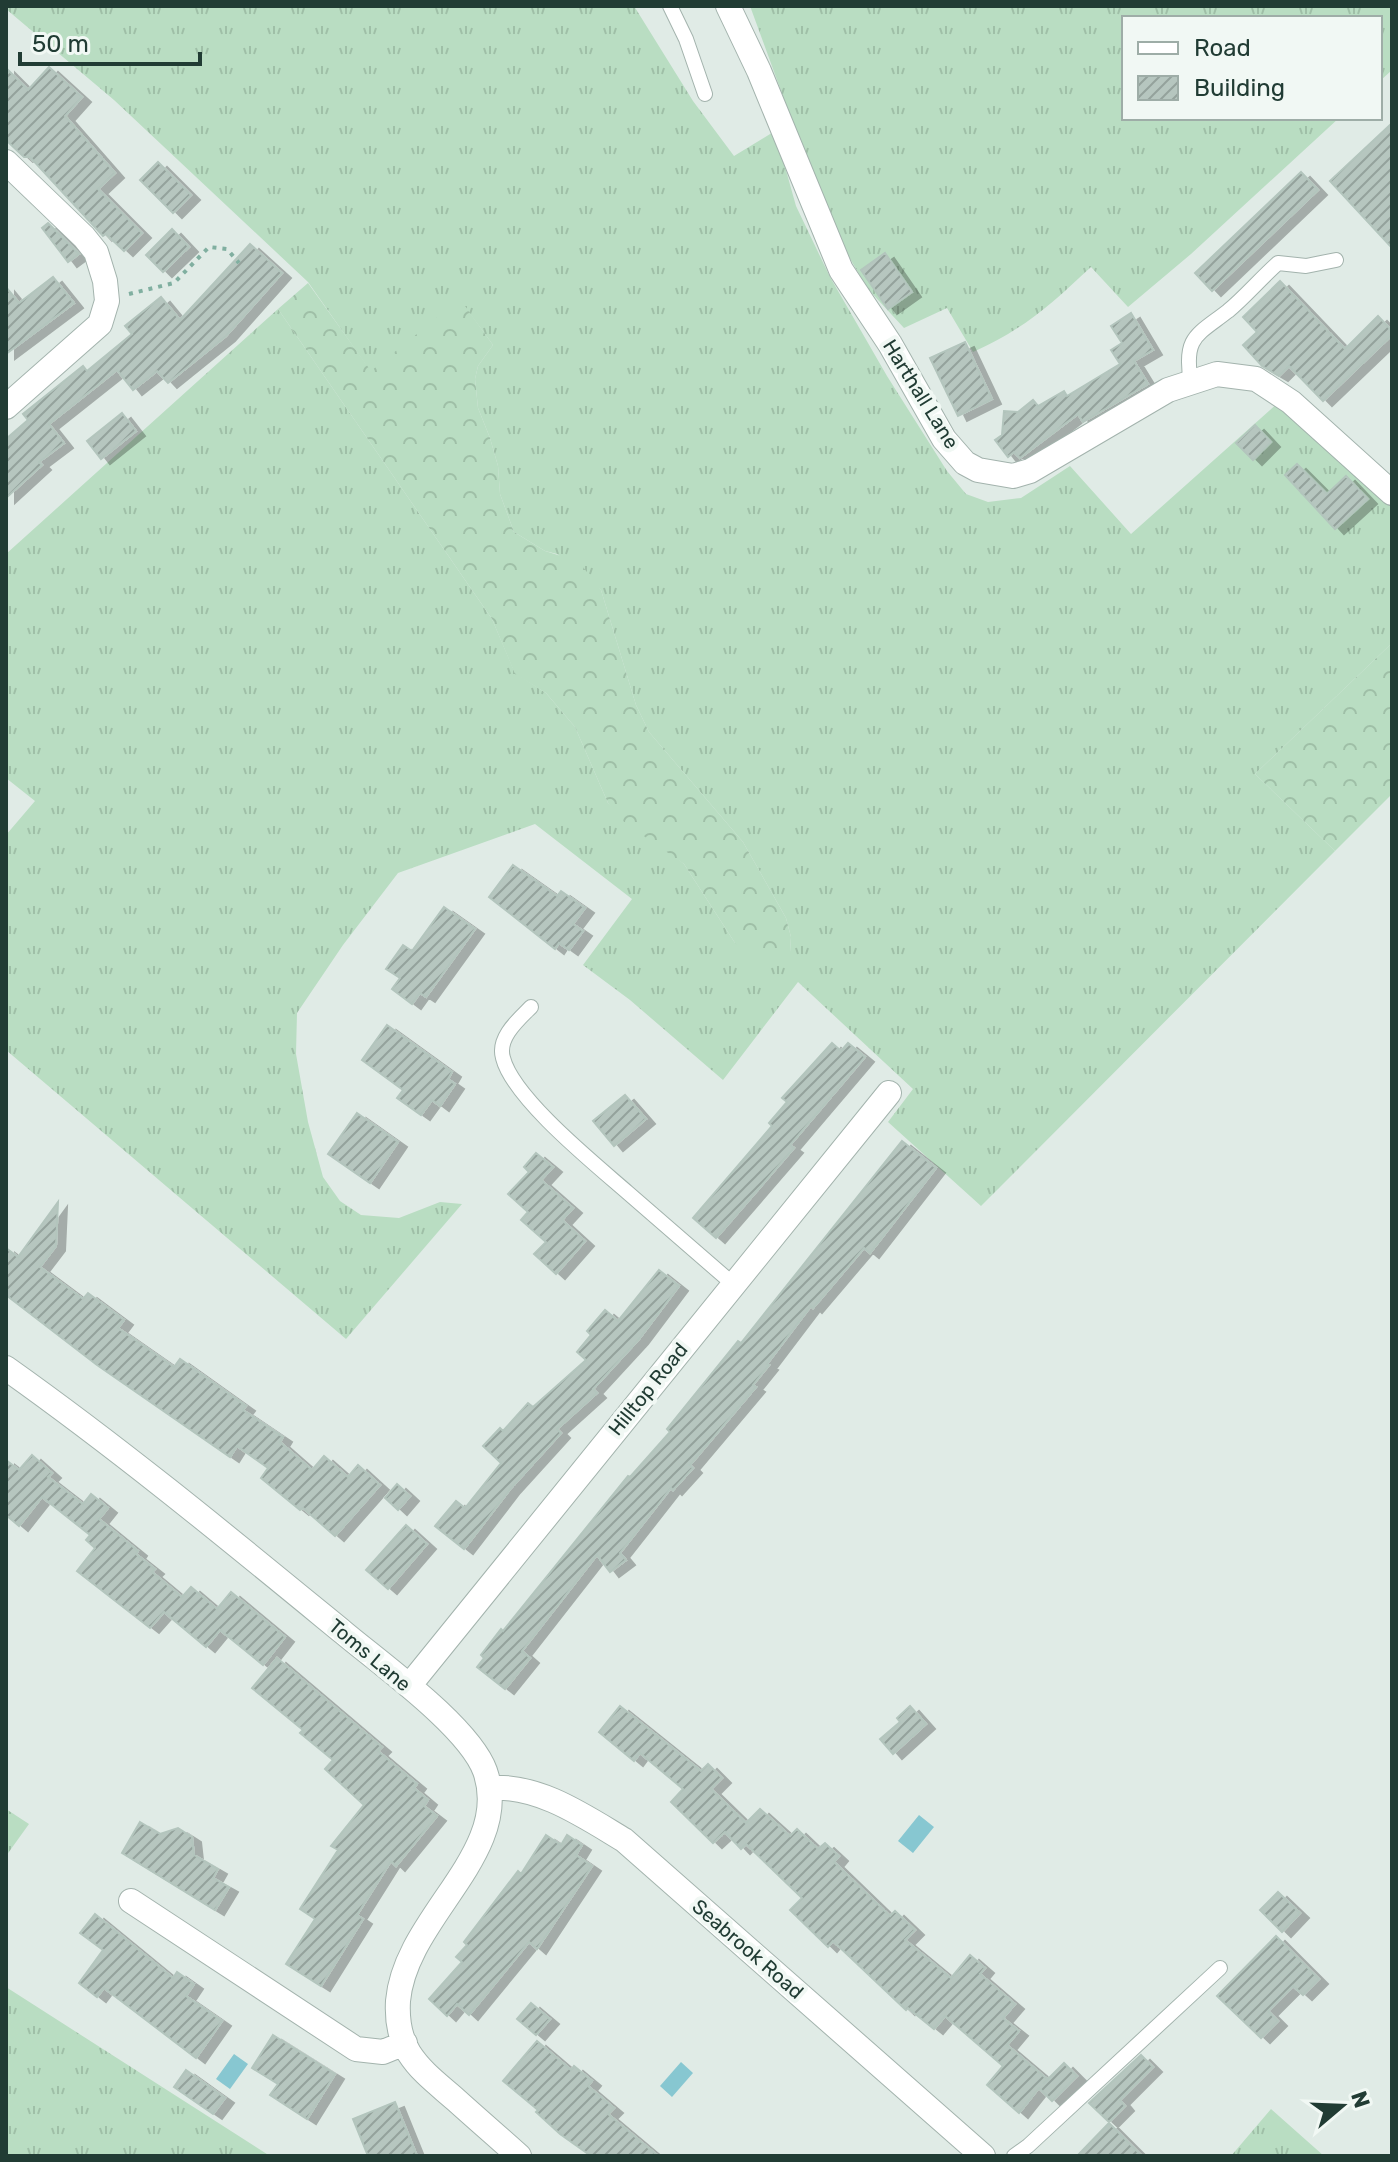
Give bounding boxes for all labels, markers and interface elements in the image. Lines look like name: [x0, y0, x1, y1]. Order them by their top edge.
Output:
scale bar: [20, 16, 200, 66]
legend: [1122, 16, 1382, 120]
text: 50 m: [32, 30, 89, 58]
text: Road: [1194, 34, 1251, 62]
text: Building: [1194, 74, 1285, 102]
street label: Harthall Lane: [878, 335, 964, 453]
street label: Hilltop Road: [603, 1338, 693, 1440]
street label: Toms Lane: [324, 1614, 416, 1696]
street label: Seabrook Road: [688, 1894, 808, 2004]
north arrow: [1302, 2066, 1382, 2146]
text: N: [1345, 2088, 1376, 2112]

